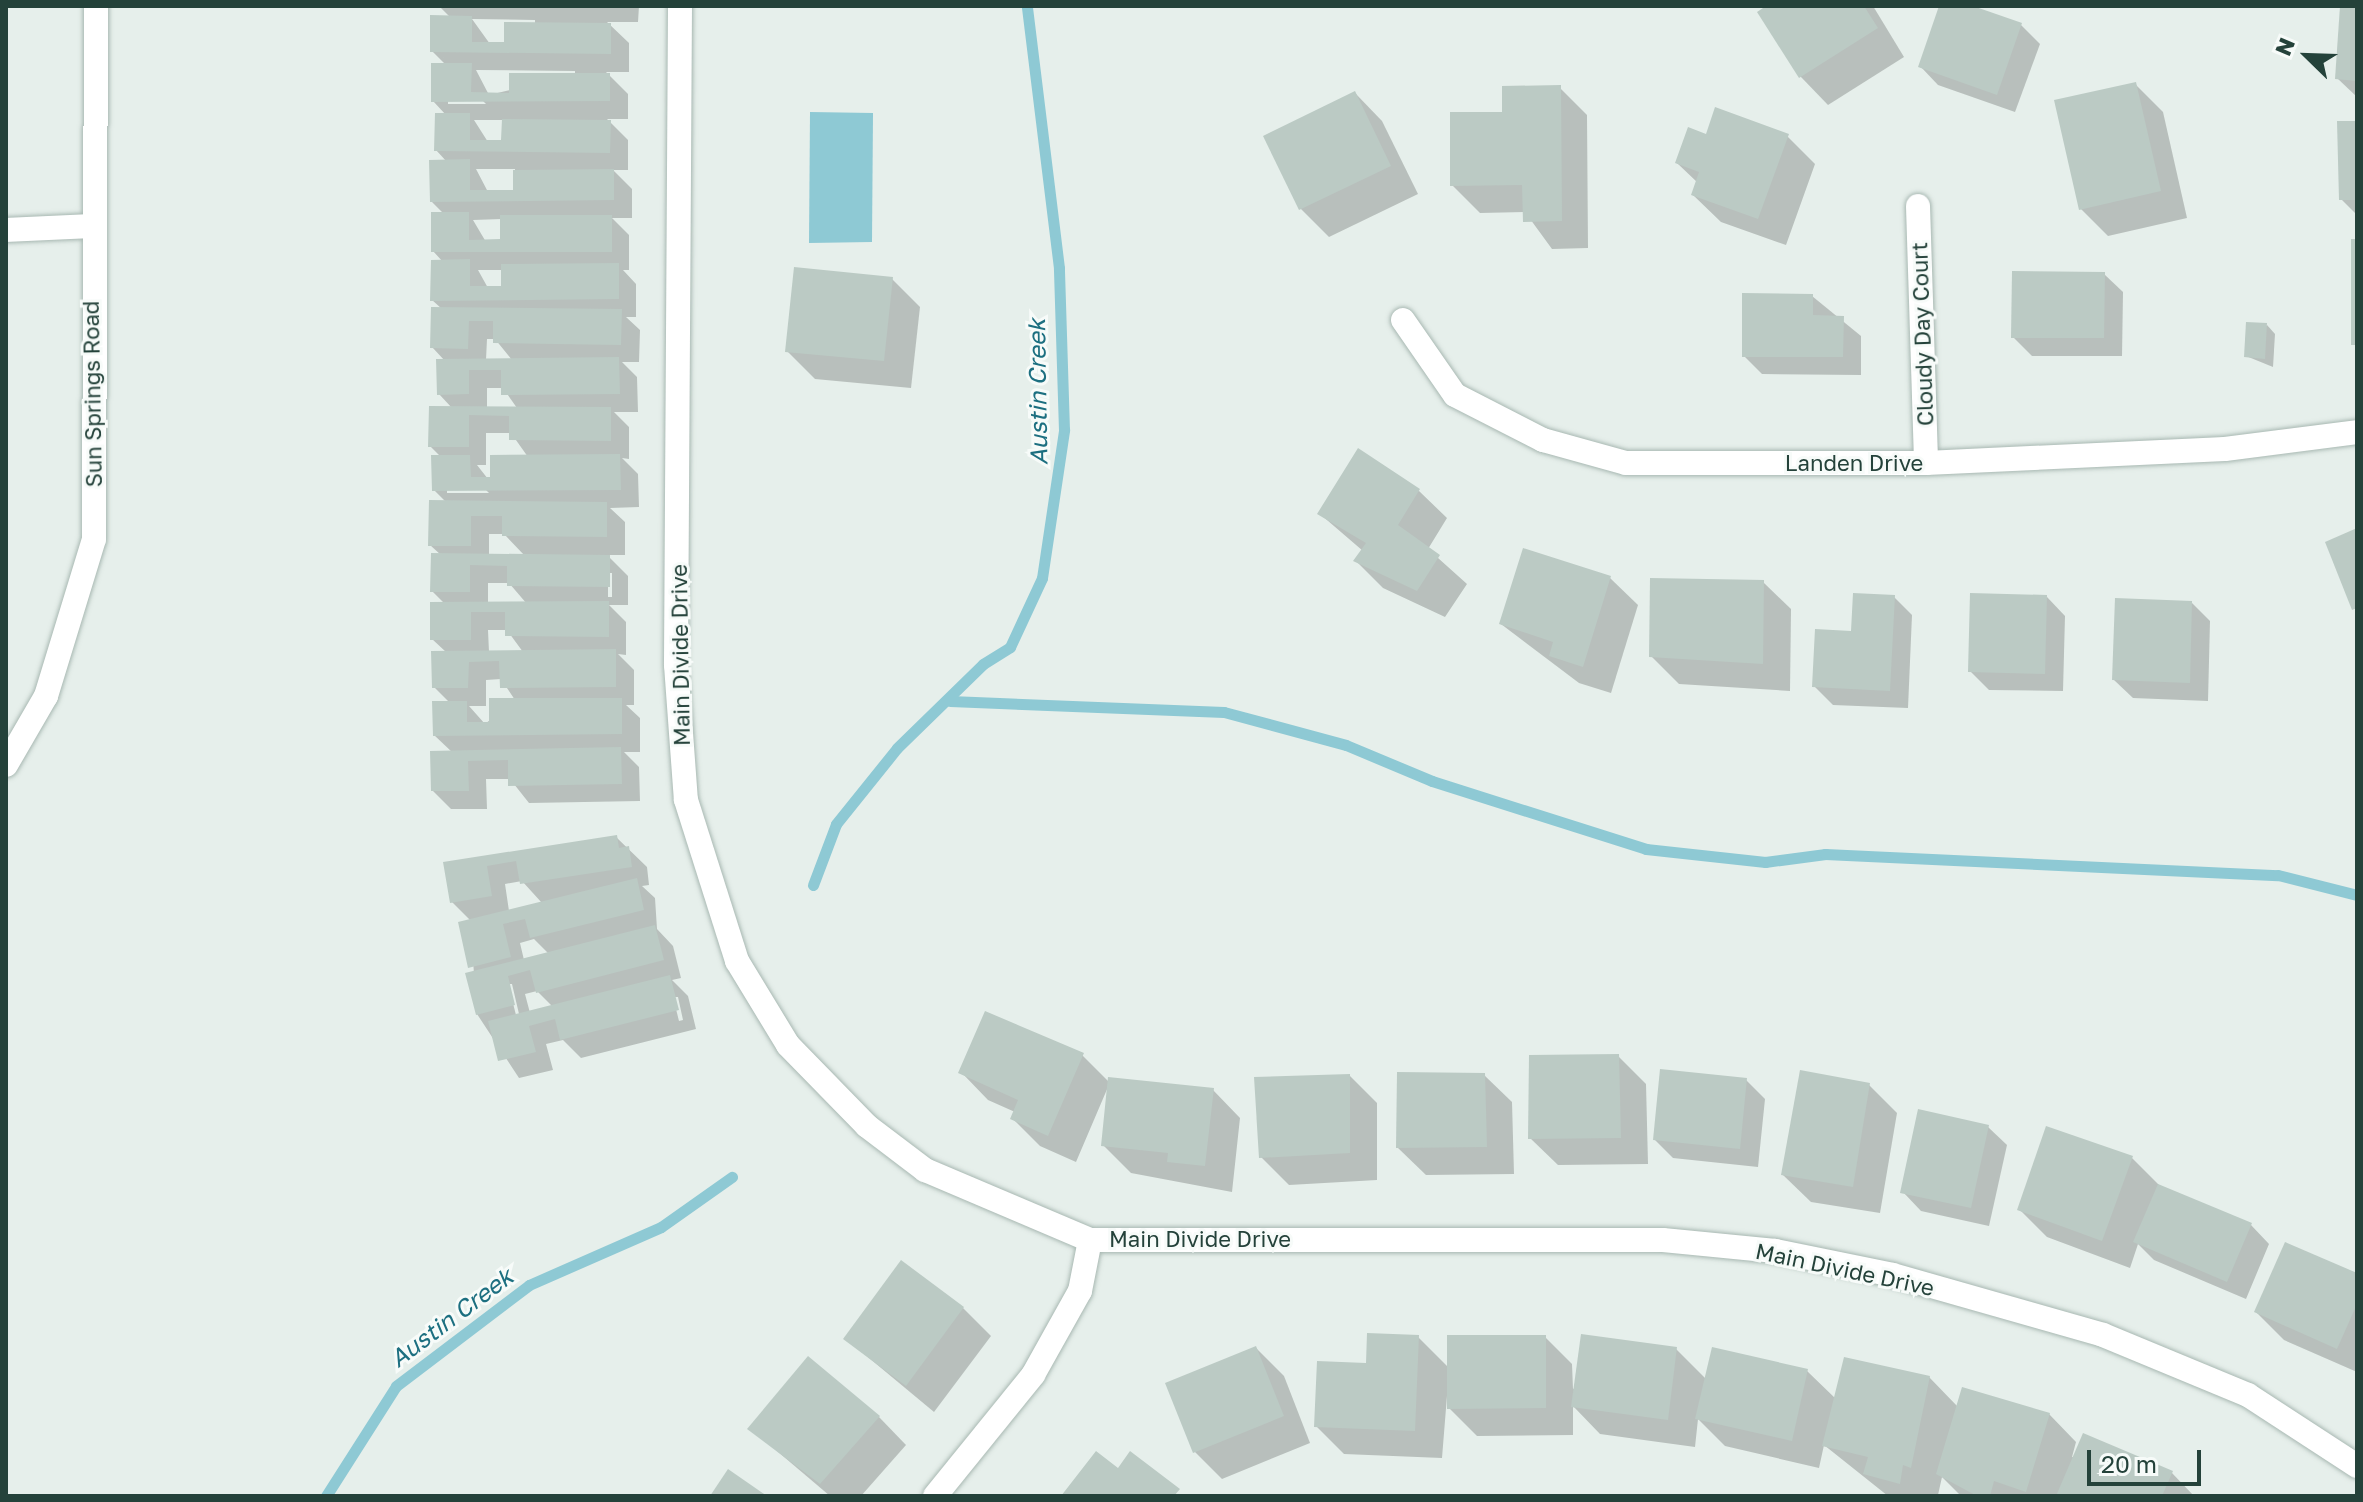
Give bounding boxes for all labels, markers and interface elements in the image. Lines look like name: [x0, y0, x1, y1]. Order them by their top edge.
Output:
north arrow: [2267, 16, 2347, 96]
text: N: [2269, 33, 2300, 59]
street label: Cloudy Day Court: [1906, 242, 1938, 426]
street label: Sun Springs Road: [77, 300, 107, 488]
water label: Austin Creek: [1021, 319, 1053, 465]
street label: Landen Drive: [1785, 450, 1923, 476]
street label: Main Divide Drive: [665, 564, 695, 746]
street label: Main Divide Drive: [1109, 1226, 1291, 1252]
street label: Main Divide Drive: [1753, 1237, 1937, 1301]
water label: Austin Creek: [384, 1261, 518, 1373]
scale bar: [2091, 1434, 2205, 1484]
text: 20 m: [2101, 1449, 2157, 1478]

